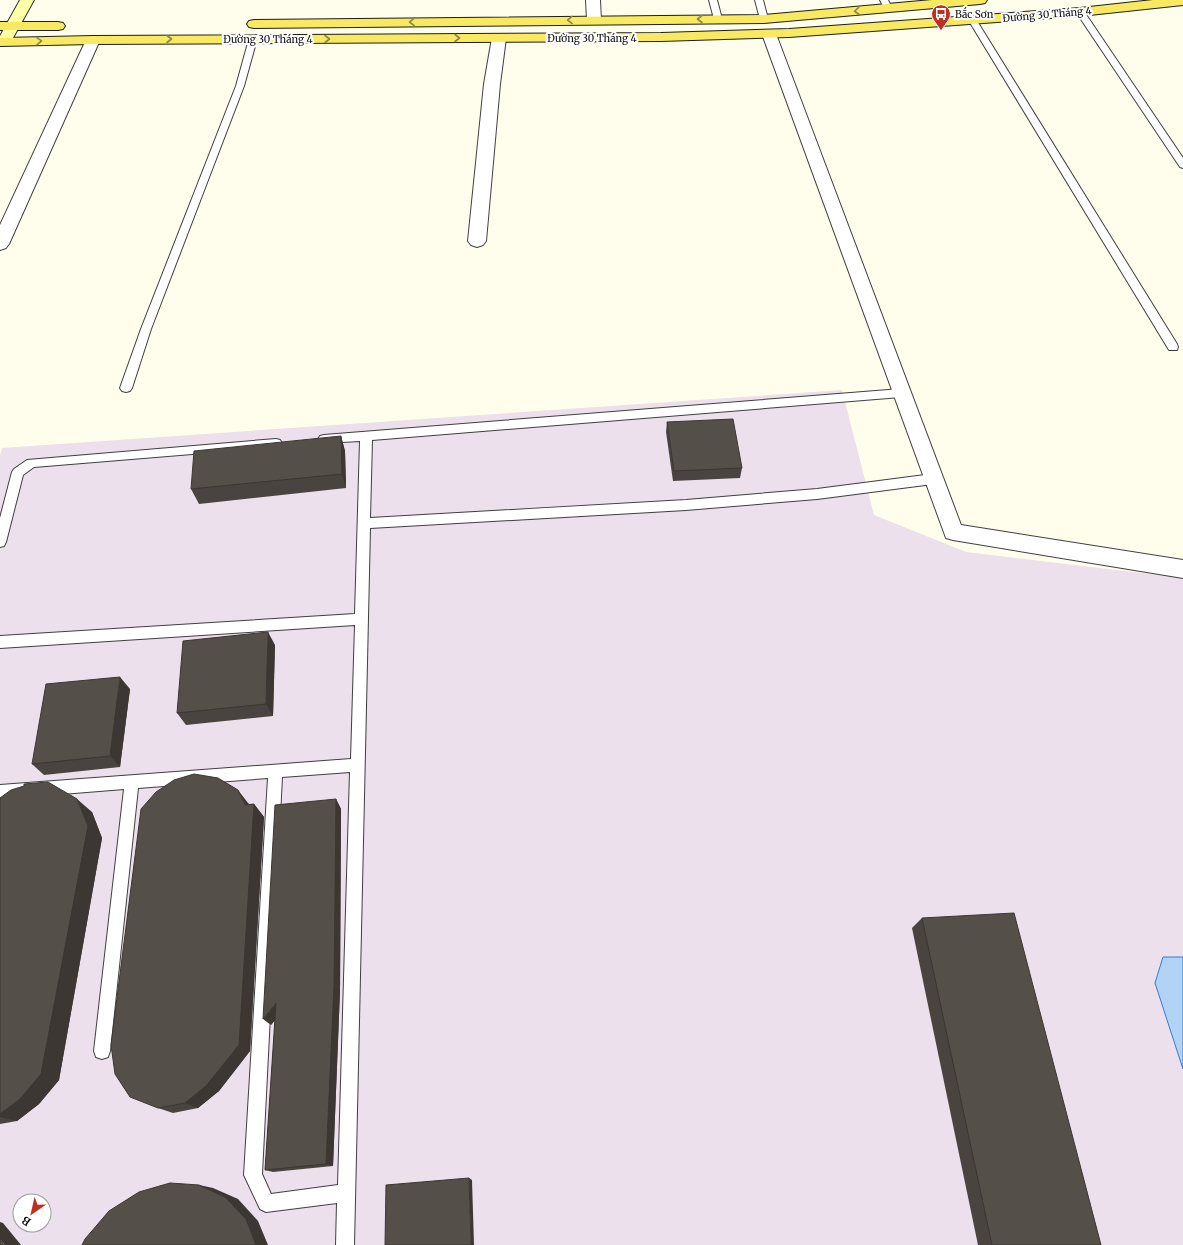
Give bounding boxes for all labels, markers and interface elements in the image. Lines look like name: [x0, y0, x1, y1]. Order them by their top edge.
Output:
bus stop icon: Bắc Sơn: [930, 3, 952, 31]
street label: Đường 30 Tháng 4: [1002, 4, 1092, 25]
one-way arrow: [854, 6, 860, 15]
place label: Bắc Sơn: [955, 6, 994, 21]
one-way arrow: [697, 15, 703, 23]
one-way arrow: [567, 16, 573, 24]
one-way arrow: [409, 18, 415, 26]
street label: Đường 30 Tháng 4: [547, 32, 637, 45]
street label: Đường 30 Tháng 4: [223, 33, 313, 46]
one-way arrow: [454, 34, 460, 42]
one-way arrow: [166, 35, 172, 43]
one-way arrow: [324, 35, 330, 43]
one-way arrow: [36, 37, 42, 45]
north arrow: [12, 1193, 52, 1233]
text: B: [19, 1213, 34, 1229]

